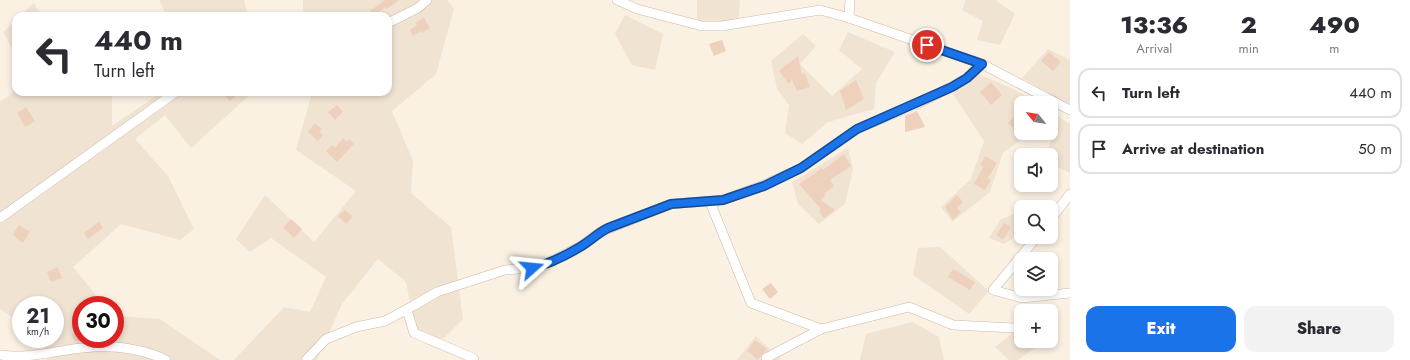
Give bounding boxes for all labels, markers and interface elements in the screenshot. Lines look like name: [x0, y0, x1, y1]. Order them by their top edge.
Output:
text: 13:36: [1120, 7, 1188, 42]
text: 2: [1241, 7, 1257, 42]
text: 490: [1309, 7, 1360, 42]
text: 440 m: [94, 20, 183, 61]
icon: left: [28, 28, 80, 80]
pin: [910, 28, 944, 62]
icon: arrive: [916, 34, 938, 56]
text: Arrival: [1136, 39, 1172, 58]
text: min: [1239, 39, 1259, 58]
text: m: [1329, 39, 1340, 58]
text: Turn left: [94, 58, 154, 84]
icon: left: [1088, 82, 1110, 104]
text: Turn left: [1122, 82, 1180, 104]
text: 440 m: [1349, 82, 1392, 104]
north arrow: [1014, 96, 1058, 140]
map controls: [1014, 96, 1058, 348]
icon: arrive: [1088, 138, 1110, 160]
text: Arrive at destination: [1122, 138, 1264, 160]
text: 50 m: [1358, 138, 1392, 160]
button: sound: [1014, 148, 1058, 192]
button: search: [1014, 200, 1058, 244]
position arrow: [511, 247, 553, 289]
button: layers: [1014, 252, 1058, 296]
speed limit sign: 30: [72, 296, 124, 348]
text: 21: [26, 302, 50, 331]
button: +: [1014, 304, 1058, 348]
button: Exit: [1086, 306, 1236, 352]
button: Share: [1244, 306, 1394, 352]
text: km/h: [27, 324, 49, 339]

